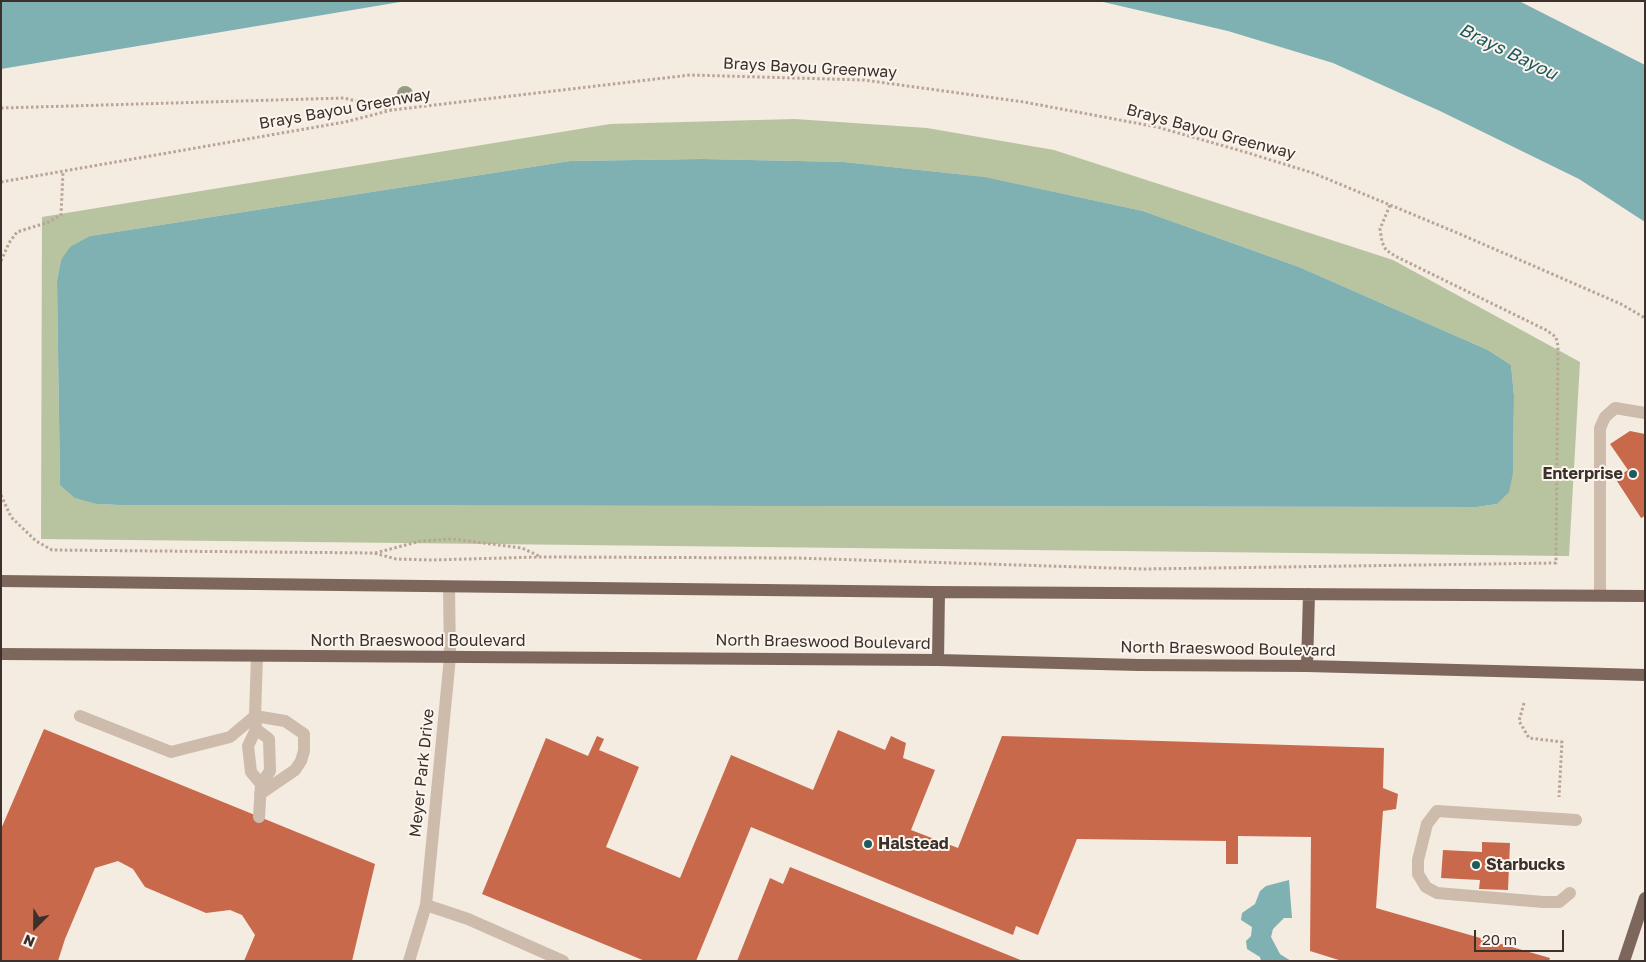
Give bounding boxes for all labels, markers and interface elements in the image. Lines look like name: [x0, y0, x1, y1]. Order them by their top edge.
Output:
water label: Brays Bayou: [1456, 19, 1560, 85]
street label: Brays Bayou Greenway: [722, 54, 898, 82]
street label: Brays Bayou Greenway: [258, 84, 432, 134]
street label: Brays Bayou Greenway: [1124, 100, 1298, 164]
place label: Enterprise: [1542, 464, 1623, 484]
marker: Enterprise: [1627, 468, 1639, 480]
street label: North Braeswood Boulevard: [310, 631, 526, 651]
street label: North Braeswood Boulevard: [715, 631, 931, 653]
street label: North Braeswood Boulevard: [1120, 638, 1336, 660]
street label: Meyer Park Drive: [406, 708, 438, 838]
place label: Halstead: [878, 834, 949, 854]
marker: Halstead: [862, 838, 874, 850]
place label: Starbucks: [1486, 855, 1565, 875]
marker: Starbucks: [1470, 859, 1482, 871]
north arrow: [10, 902, 60, 952]
scale bar: [1476, 920, 1566, 952]
text: 20 m: [1482, 930, 1517, 948]
text: N: [21, 931, 37, 951]

